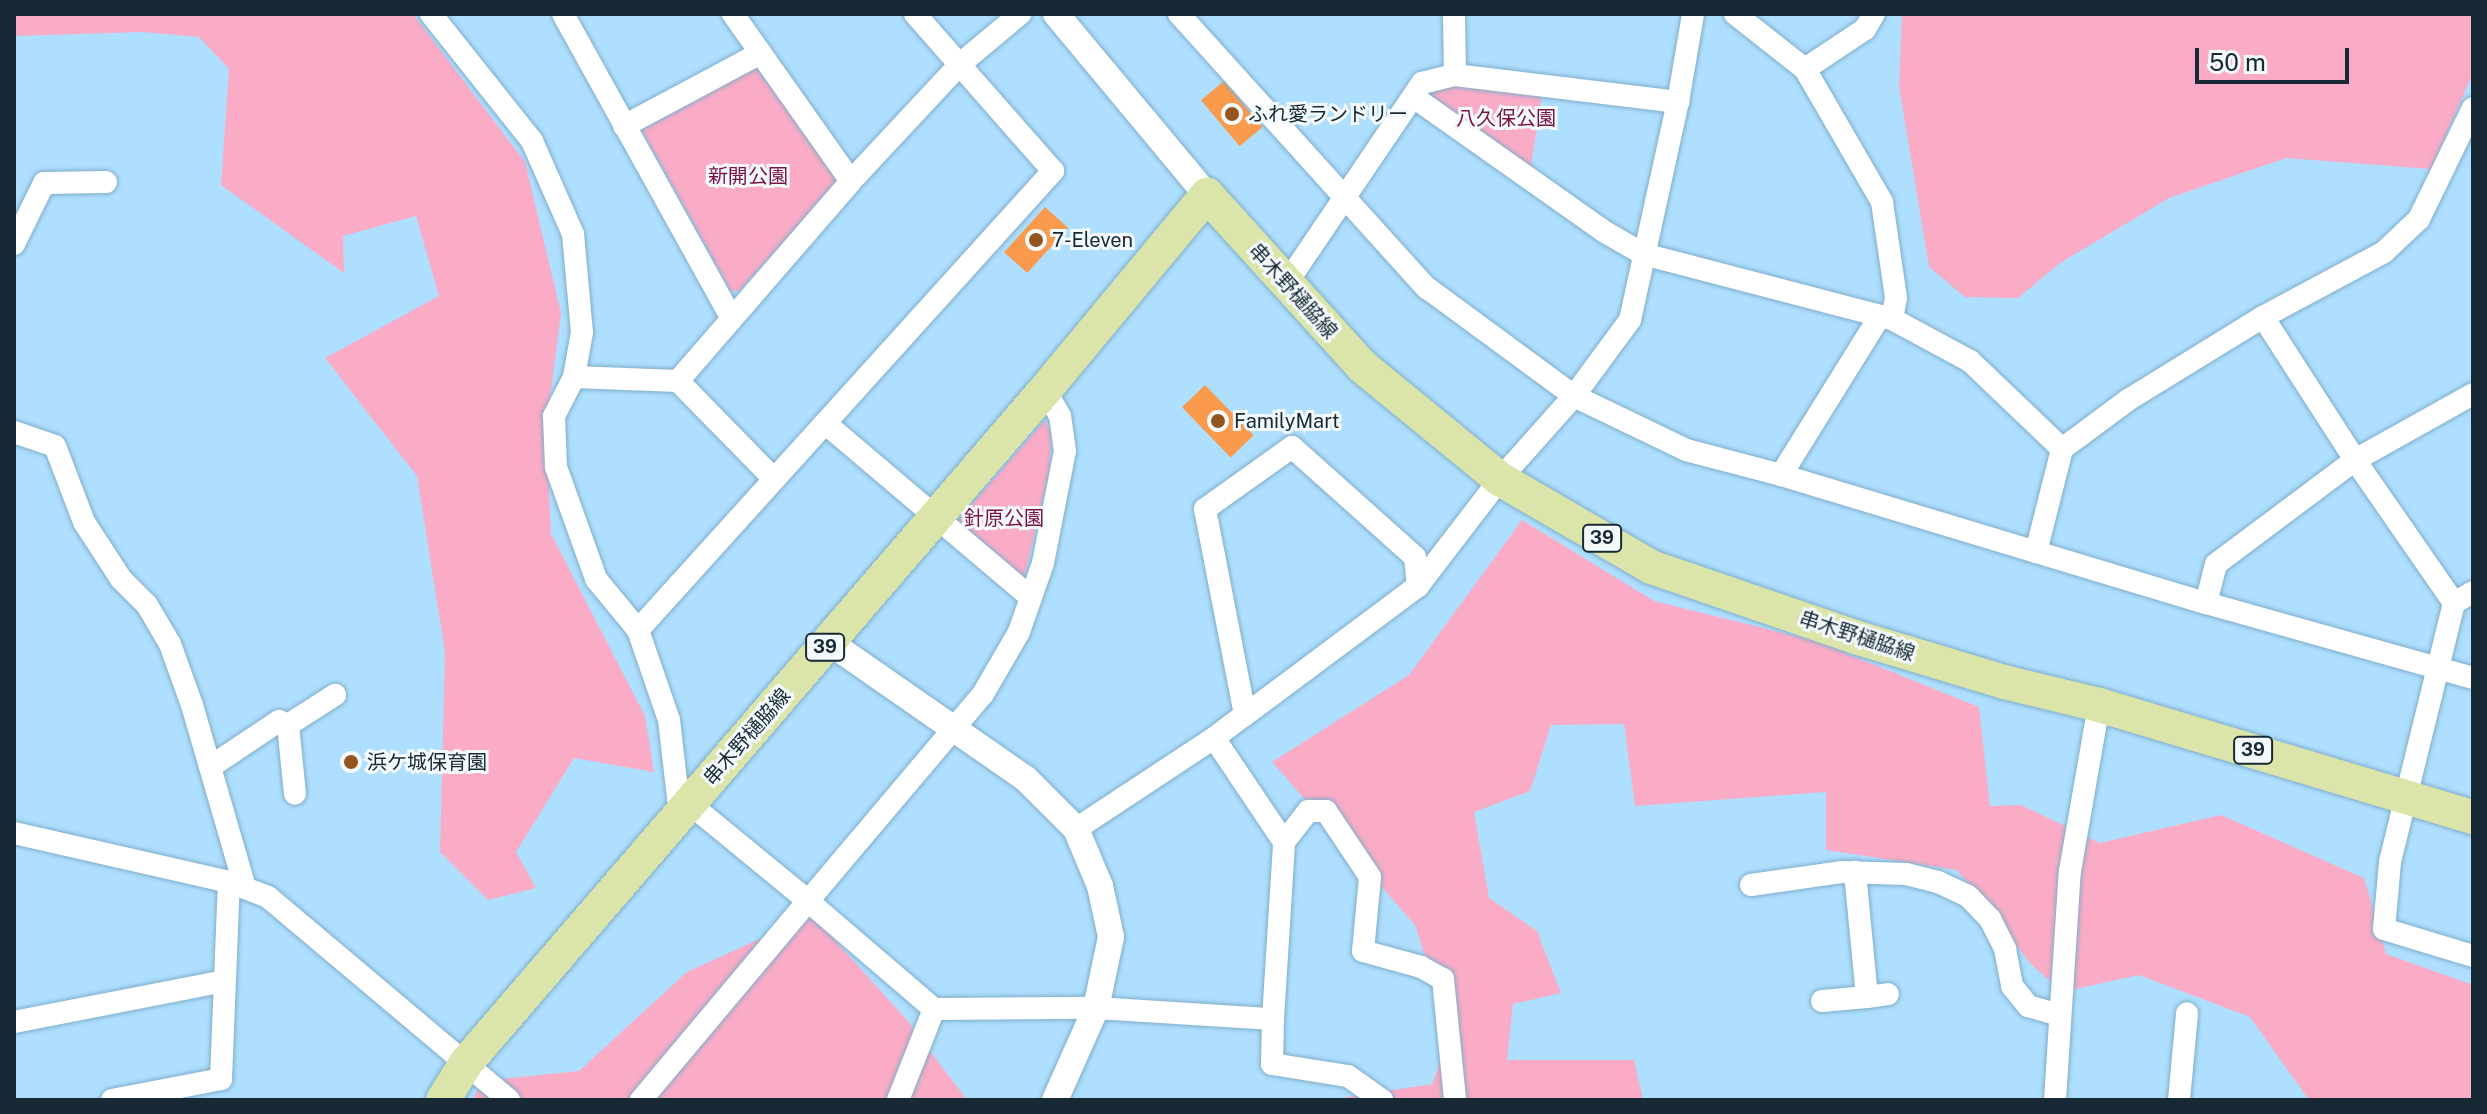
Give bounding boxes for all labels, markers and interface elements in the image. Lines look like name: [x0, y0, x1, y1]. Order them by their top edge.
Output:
scale bar: [2199, 32, 2353, 82]
text: 50 m: [2209, 48, 2266, 76]
place label: ふれ愛ランドリー: [1248, 102, 1408, 126]
marker: ふれ愛ランドリー: [1223, 105, 1241, 123]
park label: 八久保公園: [1456, 106, 1556, 130]
park label: 新開公園: [708, 164, 788, 188]
place label: 7-Eleven: [1052, 228, 1133, 252]
marker: 7-Eleven: [1027, 231, 1045, 249]
street label: 串木野樋脇線: [1244, 238, 1342, 344]
place label: FamilyMart: [1234, 409, 1339, 433]
marker: FamilyMart: [1209, 412, 1227, 430]
park label: 針原公園: [964, 506, 1044, 530]
road number: 39: [1582, 524, 1622, 552]
street label: 串木野樋脇線: [1796, 606, 1918, 666]
road number: 39: [805, 633, 845, 661]
street label: 串木野樋脇線: [699, 684, 795, 790]
road number: 39: [2233, 736, 2273, 764]
place label: 浜ケ城保育園: [367, 750, 487, 774]
marker: 浜ケ城保育園: [342, 753, 360, 771]

